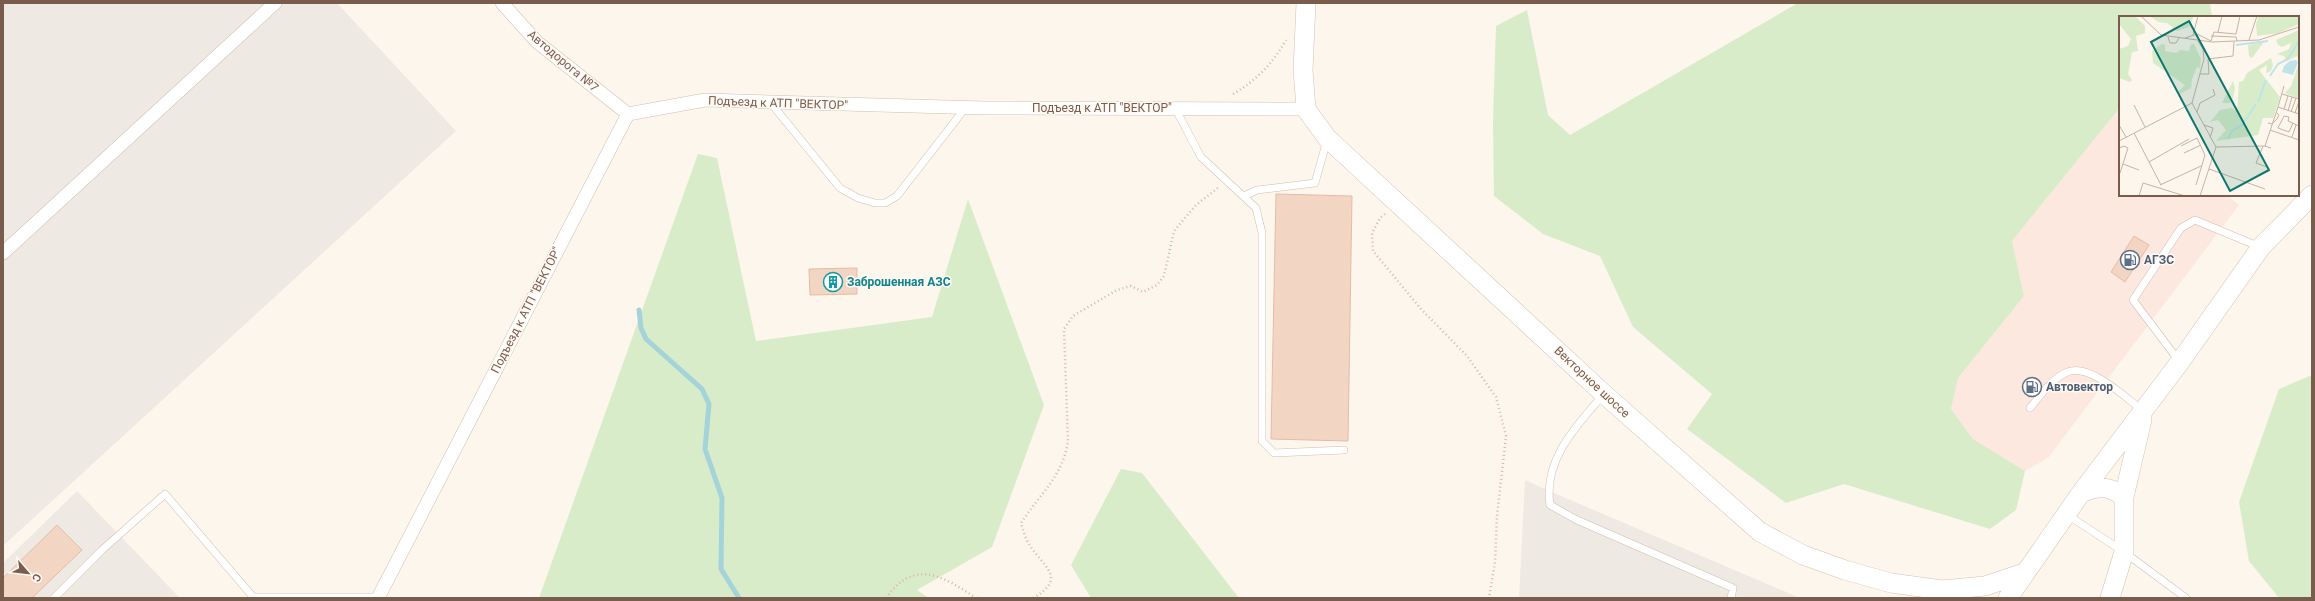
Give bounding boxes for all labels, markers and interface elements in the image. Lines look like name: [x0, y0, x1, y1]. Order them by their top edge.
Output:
inset map: [2119, 16, 2299, 196]
street label: Автодорога №7: [525, 27, 601, 95]
street label: Подъезд к АТП "ВЕКТОР": [708, 94, 848, 112]
street label: Подъезд к АТП "ВЕКТОР": [1032, 101, 1172, 115]
street label: Подъезд к АТП "ВЕКТОР": [488, 244, 564, 376]
fuel station icon: АГЗС: [2119, 249, 2141, 271]
place label: АГЗС: [2144, 253, 2174, 267]
building icon: Заброшенная АЗС: [822, 271, 844, 293]
place label: Заброшенная АЗС: [847, 275, 951, 289]
street label: Векторное шоссе: [1551, 343, 1633, 421]
fuel station icon: Автовектор: [2021, 376, 2043, 398]
place label: Автовектор: [2046, 380, 2113, 394]
north arrow: [8, 553, 48, 593]
text: С: [29, 571, 44, 584]

